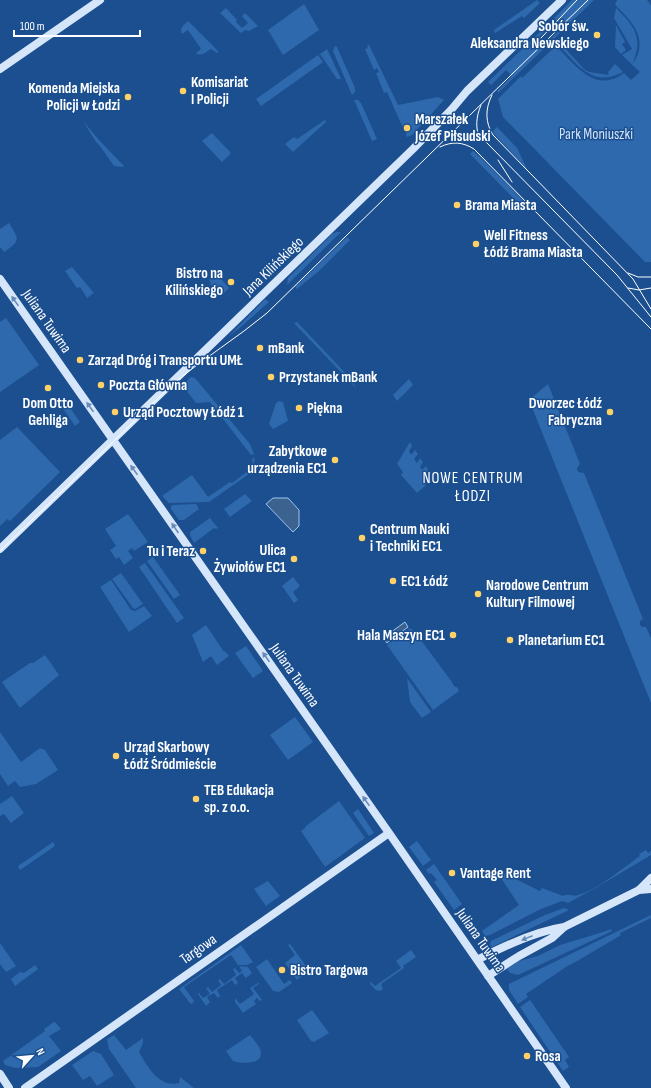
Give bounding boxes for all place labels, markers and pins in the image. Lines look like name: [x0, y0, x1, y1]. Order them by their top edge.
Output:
place label: Sobór św. Aleksandra Newskiego: [469, 17, 589, 53]
marker: Sobór św. Aleksandra Newskiego: [592, 30, 602, 40]
place label: Komisariat I Policji: [191, 73, 248, 109]
place label: Komenda Miejska Policji w Łodzi: [28, 79, 120, 115]
marker: Komisariat I Policji: [178, 86, 188, 96]
marker: Komenda Miejska Policji w Łodzi: [123, 92, 133, 102]
place label: Marszałek Józef Piłsudski: [414, 110, 491, 146]
marker: Marszałek Józef Piłsudski: [402, 123, 412, 133]
place label: Brama Miasta: [465, 196, 537, 215]
marker: Brama Miasta: [452, 200, 462, 210]
place label: Well Fitness Łódź Brama Miasta: [483, 226, 583, 262]
marker: Well Fitness Łódź Brama Miasta: [471, 239, 481, 249]
place label: Bistro na Kilińskiego: [165, 264, 223, 300]
marker: Bistro na Kilińskiego: [226, 277, 236, 287]
place label: mBank: [268, 339, 305, 358]
marker: mBank: [255, 343, 265, 353]
place label: Zarząd Dróg i Transportu UMŁ: [88, 351, 243, 370]
marker: Zarząd Dróg i Transportu UMŁ: [75, 355, 85, 365]
place label: Przystanek mBank: [279, 368, 378, 387]
marker: Przystanek mBank: [266, 372, 276, 382]
place label: Poczta Główna: [109, 376, 187, 395]
marker: Poczta Główna: [96, 380, 106, 390]
marker: Dom Otto Gehliga: [43, 383, 53, 393]
place label: Dom Otto Gehliga: [23, 394, 73, 430]
place label: Dworzec Łódź Fabryczna: [529, 394, 602, 430]
place label: Piękna: [307, 399, 342, 418]
place label: Urząd Pocztowy Łódź 1: [123, 403, 244, 422]
marker: Piękna: [294, 403, 304, 413]
marker: Urząd Pocztowy Łódź 1: [110, 407, 120, 417]
marker: Dworzec Łódź Fabryczna: [605, 407, 615, 417]
place label: Zabytkowe urządzenia EC1: [247, 442, 327, 478]
marker: Zabytkowe urządzenia EC1: [330, 455, 340, 465]
place label: Centrum Nauki i Techniki EC1: [370, 520, 449, 556]
marker: Centrum Nauki i Techniki EC1: [357, 533, 367, 543]
place label: Ulica Żywiołów EC1: [214, 541, 286, 577]
place label: Tu i Teraz: [147, 542, 195, 561]
marker: Tu i Teraz: [198, 546, 208, 556]
marker: Ulica Żywiołów EC1: [289, 554, 299, 564]
place label: EC1 Łódź: [401, 572, 448, 591]
marker: EC1 Łódź: [388, 576, 398, 586]
place label: Narodowe Centrum Kultury Filmowej: [486, 576, 589, 612]
marker: Narodowe Centrum Kultury Filmowej: [473, 589, 483, 599]
place label: Hala Maszyn EC1: [357, 626, 445, 645]
marker: Hala Maszyn EC1: [448, 630, 458, 640]
place label: Planetarium EC1: [518, 631, 605, 650]
marker: Planetarium EC1: [505, 635, 515, 645]
place label: Urząd Skarbowy Łódź Śródmieście: [123, 738, 216, 774]
marker: Urząd Skarbowy Łódź Śródmieście: [111, 751, 121, 761]
place label: TEB Edukacja sp. z o.o.: [204, 781, 274, 817]
marker: TEB Edukacja sp. z o.o.: [191, 794, 201, 804]
place label: Vantage Rent: [460, 864, 531, 883]
marker: Vantage Rent: [447, 868, 457, 878]
place label: Bistro Targowa: [290, 961, 368, 980]
marker: Bistro Targowa: [277, 965, 287, 975]
place label: Rosa: [535, 1047, 561, 1066]
marker: Rosa: [522, 1051, 532, 1061]

